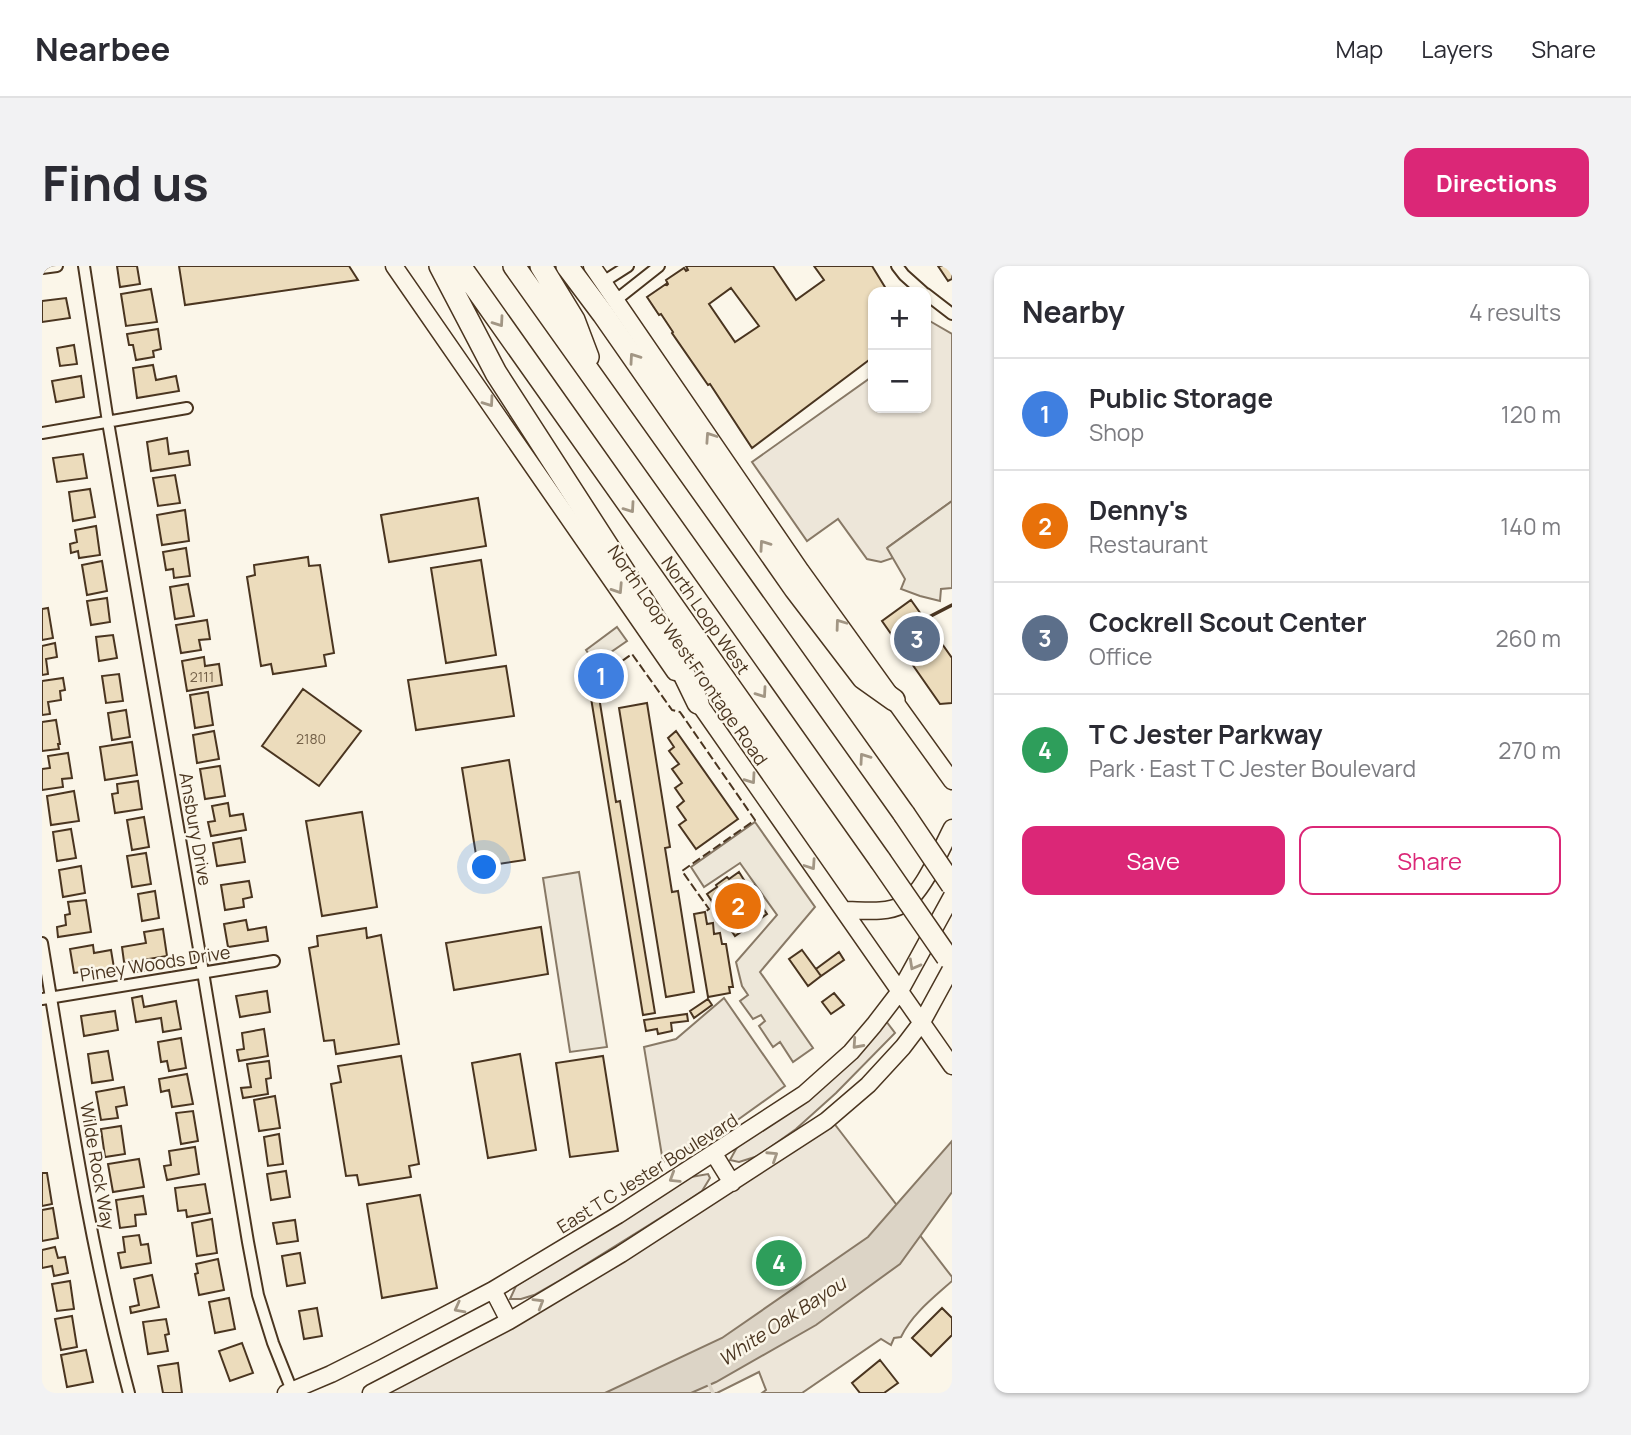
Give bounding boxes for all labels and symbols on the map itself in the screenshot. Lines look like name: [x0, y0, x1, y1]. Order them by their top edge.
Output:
one-way arrow: [491, 314, 503, 327]
one-way arrow: [630, 353, 642, 366]
one-way arrow: [481, 394, 493, 407]
one-way arrow: [706, 432, 718, 445]
one-way arrow: [622, 500, 635, 513]
one-way arrow: [759, 539, 772, 552]
street label: North Loop West Frontage Road: [603, 540, 773, 770]
street label: North Loop West: [656, 551, 756, 679]
one-way arrow: [610, 581, 623, 594]
pin: 3: [894, 613, 940, 665]
one-way arrow: [836, 619, 848, 632]
pin: 1: [578, 650, 624, 702]
house number: 2111: [190, 667, 214, 686]
one-way arrow: [754, 685, 766, 698]
house number: 2180: [296, 729, 326, 748]
one-way arrow: [860, 753, 872, 766]
street label: Ansbury Drive: [174, 771, 218, 887]
one-way arrow: [743, 771, 755, 784]
your location: [467, 850, 501, 884]
one-way arrow: [803, 857, 815, 870]
pin: 2: [715, 880, 761, 932]
street label: Piney Woods Drive: [78, 939, 232, 987]
one-way arrow: [909, 958, 922, 970]
one-way arrow: [853, 1036, 865, 1049]
street label: Wilde Rock Way: [75, 1100, 121, 1232]
street label: East T C Jester Boulevard: [552, 1107, 742, 1239]
one-way arrow: [766, 1152, 779, 1165]
one-way arrow: [669, 1170, 682, 1183]
pin: 4: [756, 1237, 802, 1289]
water label: White Oak Bayou: [713, 1269, 852, 1372]
one-way arrow: [532, 1298, 545, 1311]
one-way arrow: [454, 1300, 466, 1314]

